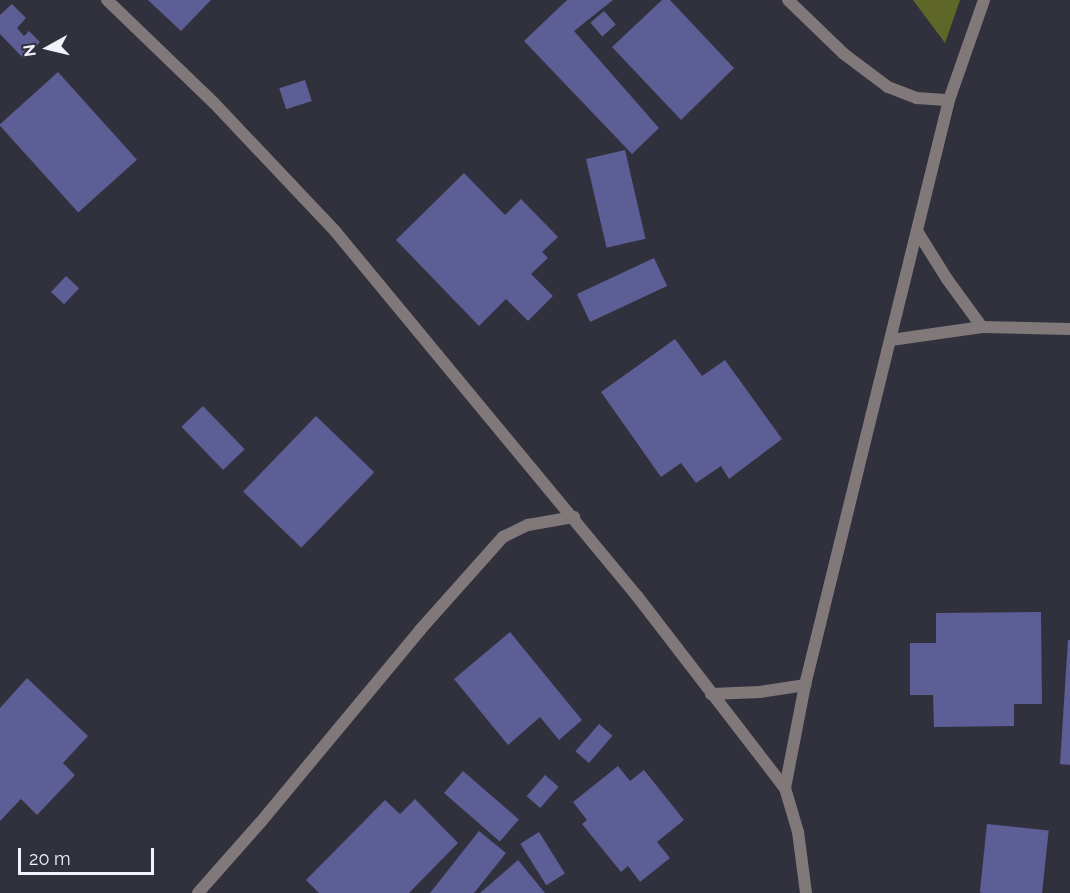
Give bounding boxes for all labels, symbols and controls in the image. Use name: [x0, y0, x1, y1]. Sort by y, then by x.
north arrow: [18, 18, 78, 78]
text: N: [19, 43, 40, 58]
scale bar: [21, 836, 158, 874]
text: 20 m: [29, 848, 71, 869]

